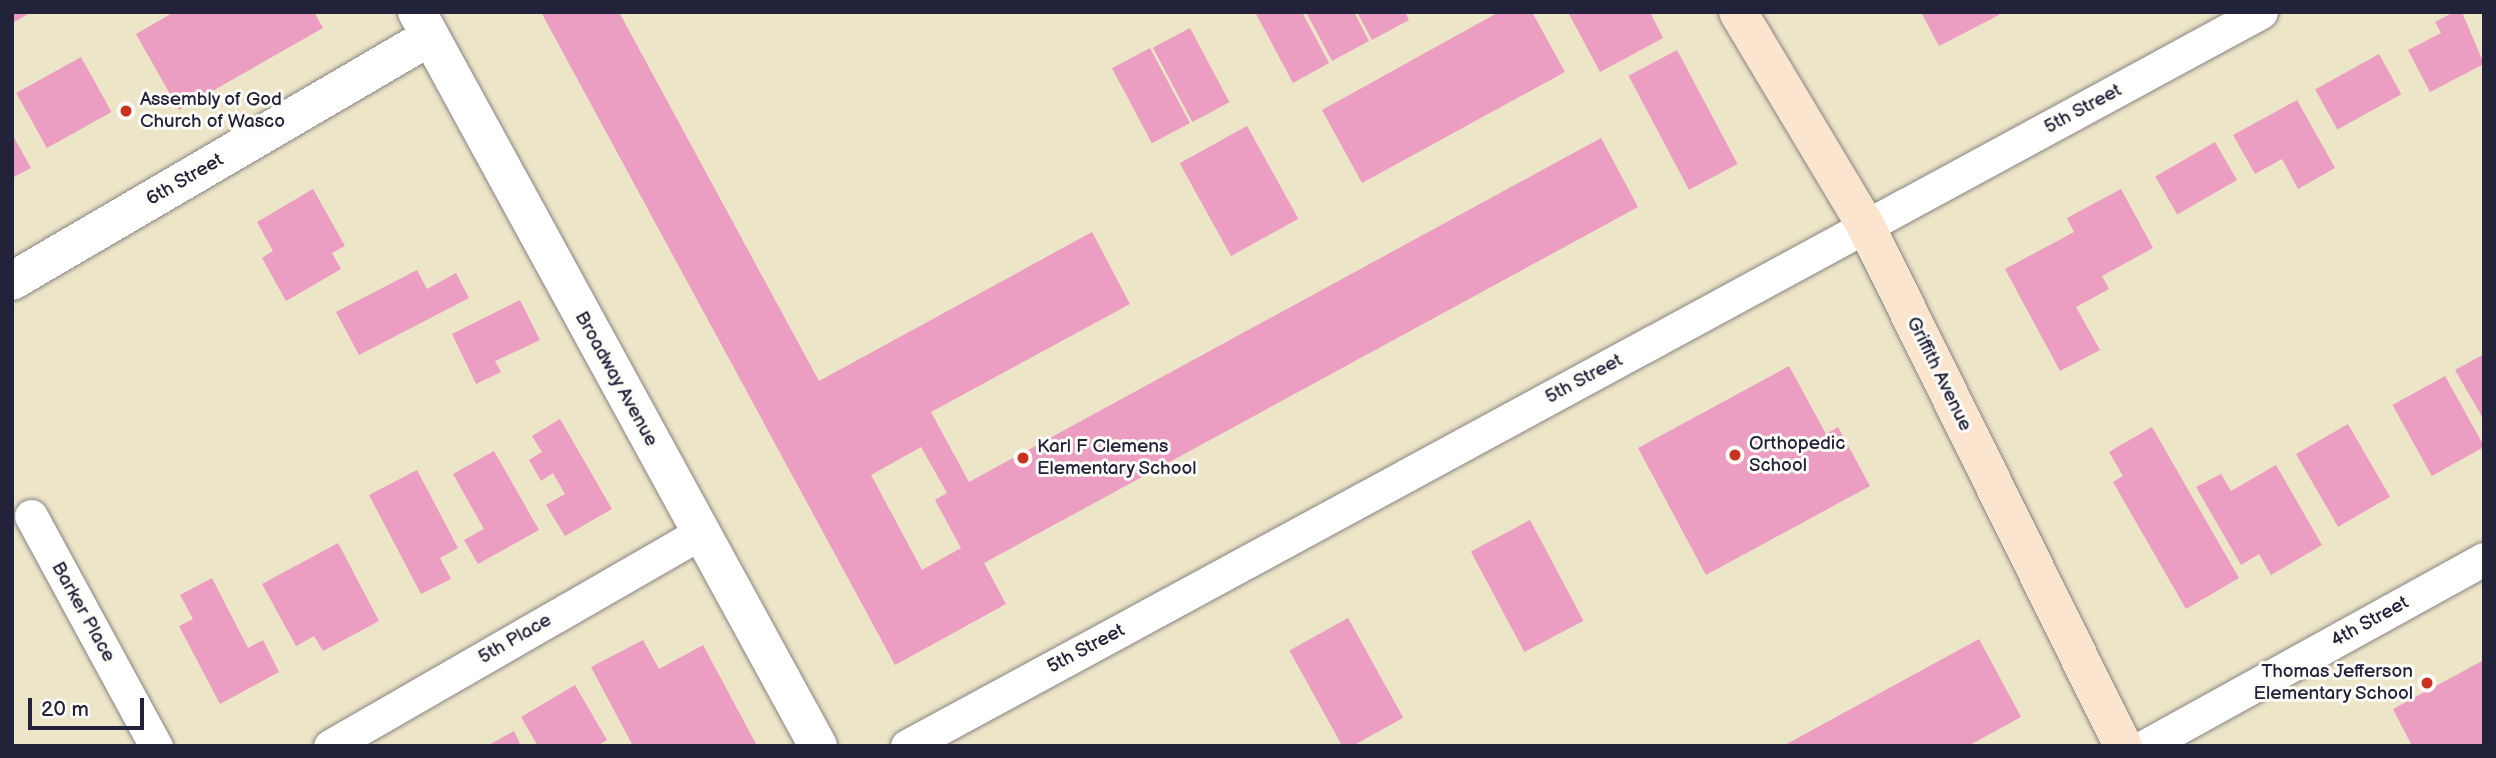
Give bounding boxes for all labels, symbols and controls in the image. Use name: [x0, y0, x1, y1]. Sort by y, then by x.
street label: 5th Street: [2040, 79, 2126, 139]
place label: Assembly of God Church of Wasco: [140, 89, 286, 133]
marker: Assembly of God Church of Wasco: [118, 103, 134, 119]
street label: 6th Street: [142, 149, 228, 211]
street label: Broadway Avenue: [569, 307, 663, 451]
street label: Griffith Avenue: [1902, 313, 1976, 435]
street label: 5th Street: [1541, 349, 1627, 409]
place label: Orthopedic School: [1749, 433, 1845, 477]
place label: Karl F Clemens Elementary School: [1037, 436, 1198, 480]
marker: Orthopedic School: [1727, 447, 1743, 463]
marker: Karl F Clemens Elementary School: [1015, 450, 1031, 466]
street label: Barker Place: [46, 558, 120, 666]
street label: 4th Street: [2327, 591, 2413, 653]
street label: 5th Place: [474, 609, 556, 669]
street label: 5th Street: [1043, 619, 1129, 679]
place label: Thomas Jefferson Elementary School: [2252, 661, 2413, 705]
marker: Thomas Jefferson Elementary School: [2419, 675, 2435, 691]
scale bar: [32, 684, 147, 728]
text: 20 m: [41, 697, 89, 722]

